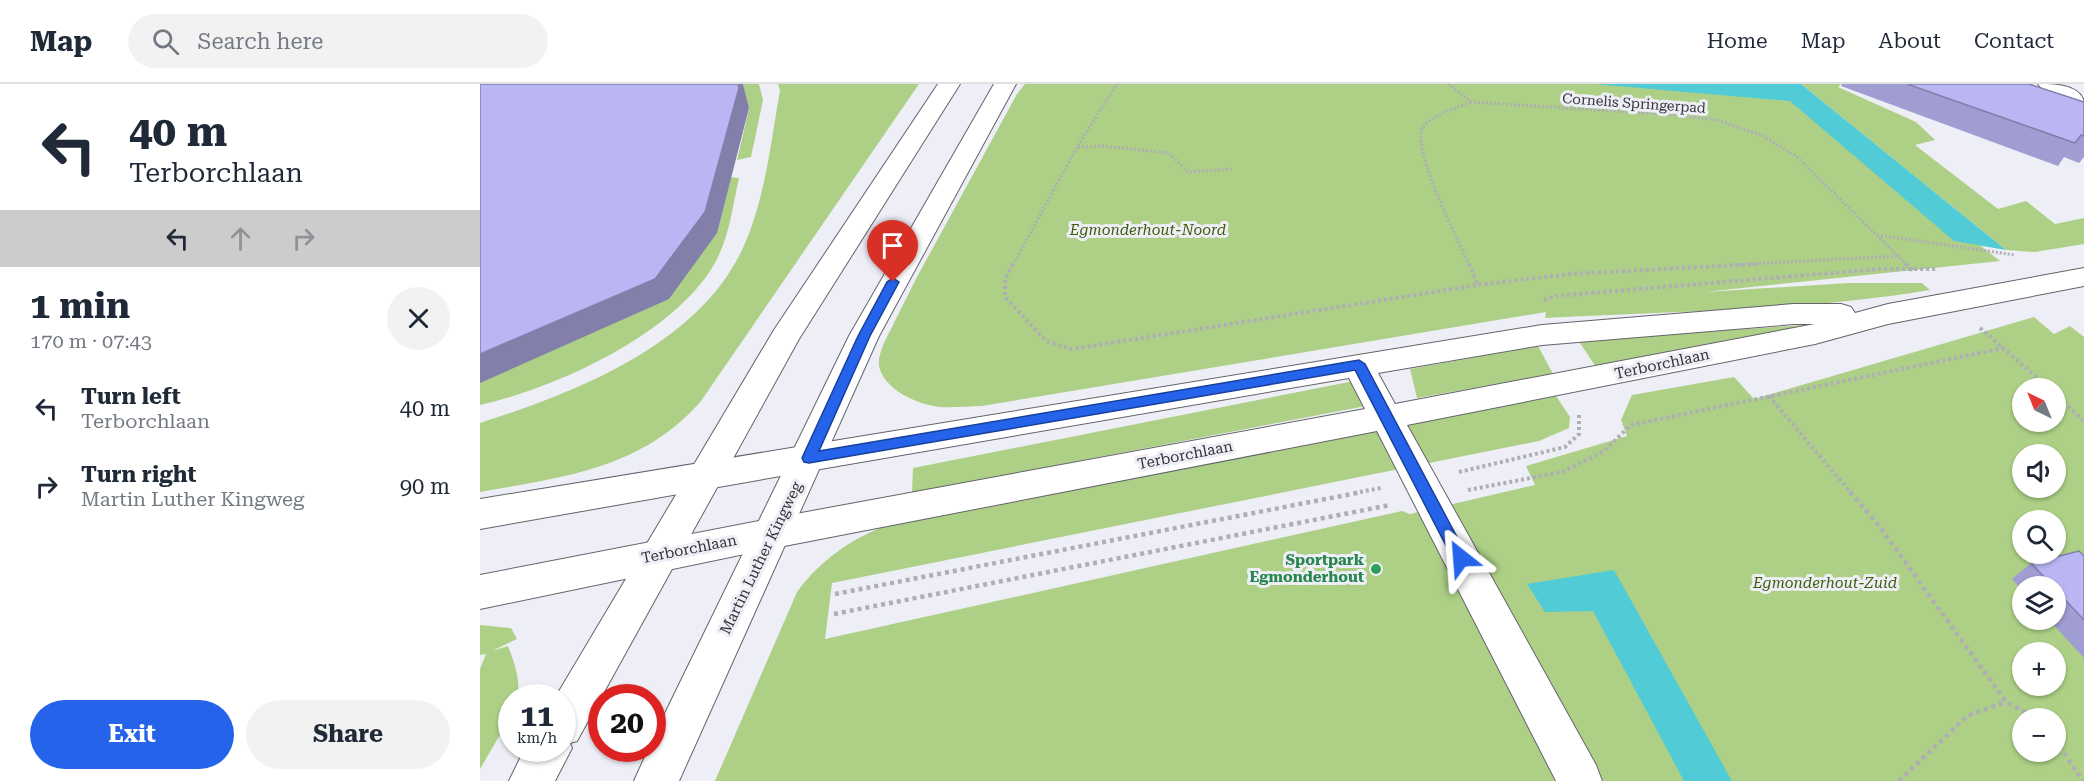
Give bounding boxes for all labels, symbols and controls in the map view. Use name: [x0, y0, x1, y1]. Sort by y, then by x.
search box: [128, 14, 548, 68]
text: Map: [30, 25, 92, 58]
icon: search: [149, 25, 182, 58]
text: Search here: [197, 29, 323, 54]
text: Home: [1707, 29, 1768, 53]
text: Map: [1801, 29, 1846, 53]
text: About: [1879, 29, 1941, 53]
text: Contact: [1974, 29, 2054, 53]
street label: Cornelis Springerpad: [1562, 90, 1706, 116]
text: 40 m: [129, 107, 227, 156]
icon: left: [30, 108, 108, 186]
text: Terborchlaan: [129, 157, 303, 189]
pin: [867, 220, 918, 282]
park label: Egmonderhout-Noord: [1069, 221, 1226, 239]
icon: left: [161, 222, 194, 255]
icon: ahead: [224, 222, 257, 255]
icon: right: [287, 222, 320, 255]
icon: arrive: [876, 229, 909, 262]
text: 1 min: [30, 285, 130, 327]
button: close: [387, 287, 450, 350]
text: 170 m · 07:43: [30, 329, 152, 353]
street label: Terborchlaan: [1613, 345, 1711, 383]
north arrow: [2012, 378, 2066, 432]
map controls: [2012, 378, 2066, 762]
text: Turn left: [81, 384, 181, 409]
icon: left: [30, 392, 63, 425]
text: 40 m: [400, 396, 450, 421]
text: Terborchlaan: [81, 409, 210, 433]
street label: Terborchlaan: [1136, 437, 1234, 473]
button: sound: [2012, 444, 2066, 498]
text: Turn right: [81, 462, 196, 487]
icon: right: [30, 470, 63, 503]
text: 90 m: [400, 474, 450, 499]
street label: Martin Luther Kingweg: [716, 478, 806, 637]
text: Martin Luther Kingweg: [81, 487, 304, 511]
button: search: [2012, 510, 2066, 564]
position arrow: [1429, 526, 1493, 590]
street label: Terborchlaan: [640, 531, 738, 567]
place label: Sportpark Egmonderhout: [1249, 551, 1365, 586]
marker: Sportpark Egmonderhout: [1369, 562, 1383, 576]
park label: Egmonderhout-Zuid: [1752, 574, 1897, 592]
button: layers: [2012, 576, 2066, 630]
button: +: [2012, 642, 2066, 696]
speed limit sign: 20: [588, 684, 666, 762]
text: 11: [520, 698, 554, 733]
button: Exit: [30, 700, 234, 769]
button: Share: [246, 700, 450, 769]
button: −: [2012, 708, 2066, 762]
text: km/h: [517, 729, 557, 747]

